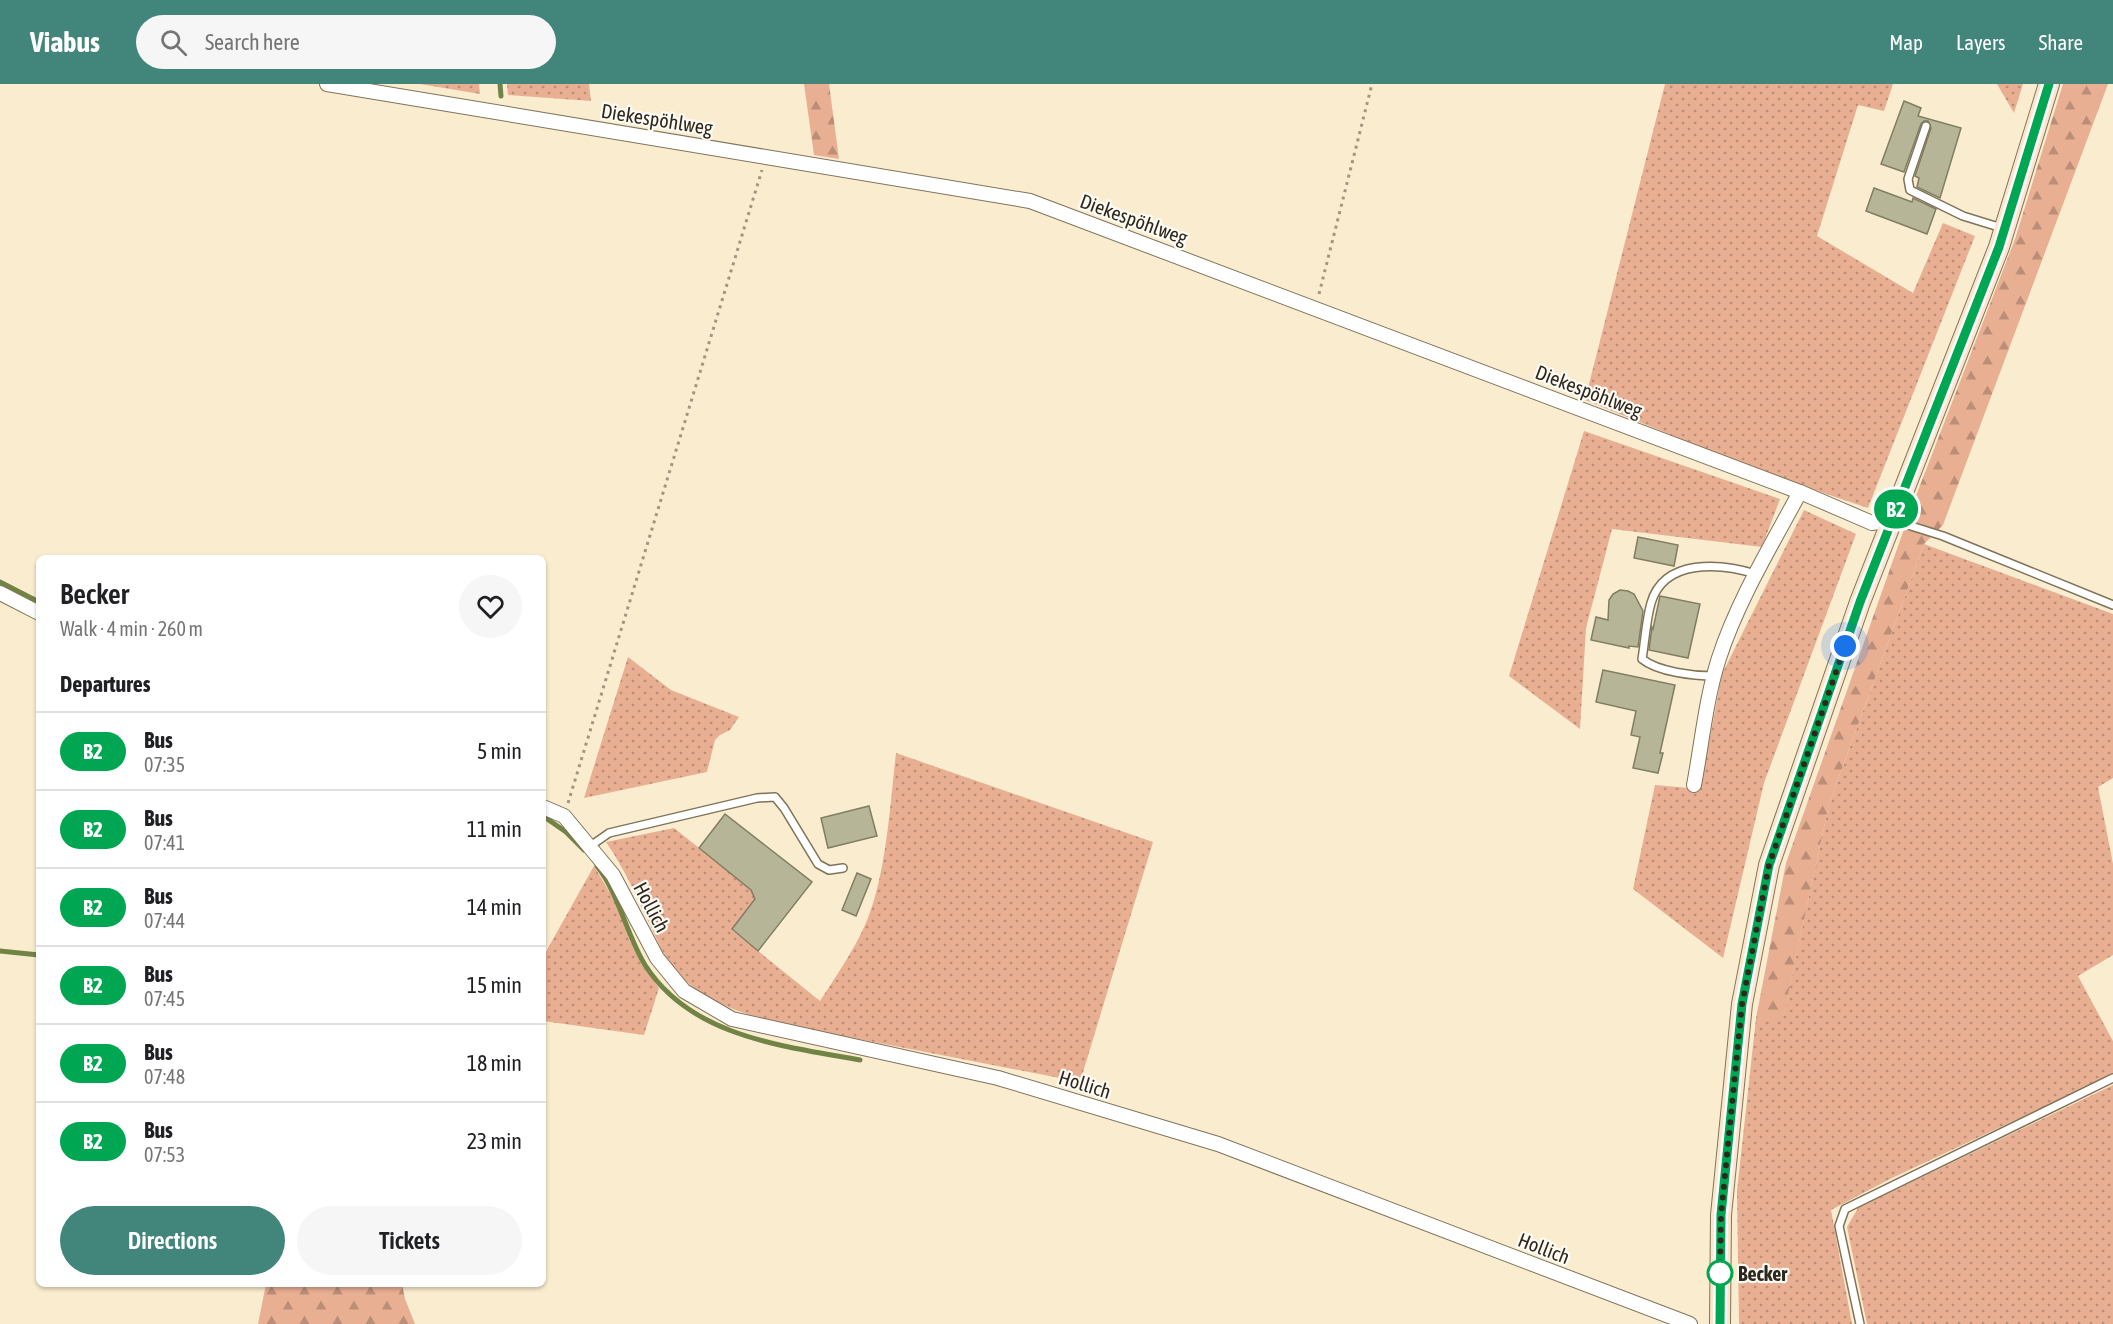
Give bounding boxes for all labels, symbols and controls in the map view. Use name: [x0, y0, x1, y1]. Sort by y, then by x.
search box: [136, 15, 556, 69]
text: Viabus: [30, 26, 100, 58]
icon: search: [157, 26, 190, 59]
text: Search here: [205, 29, 300, 55]
text: Map: [1889, 30, 1923, 54]
text: Layers: [1956, 30, 2006, 54]
text: Share: [2039, 30, 2083, 54]
street label: Diekespöhlweg: [600, 99, 715, 139]
street label: Diekespöhlweg: [1077, 189, 1191, 249]
street label: Diekespöhlweg: [1532, 360, 1646, 422]
line badge: B2: [1869, 490, 1923, 528]
text: B2: [1886, 497, 1906, 521]
button: heart: [459, 575, 522, 638]
text: Becker: [60, 578, 129, 610]
text: Walk · 4 min · 260 m: [60, 617, 203, 640]
your location: [1830, 631, 1860, 661]
text: Departures: [60, 671, 150, 697]
text: Bus: [144, 727, 173, 753]
text: 5 min: [477, 738, 522, 764]
text: B2: [83, 739, 103, 763]
text: 07:35: [144, 753, 185, 776]
text: Bus: [144, 805, 173, 831]
text: 11 min: [467, 816, 522, 842]
text: B2: [83, 817, 103, 841]
text: 07:41: [144, 831, 185, 854]
street label: Hollich: [629, 878, 675, 936]
text: Bus: [144, 883, 173, 909]
text: 14 min: [467, 894, 522, 920]
text: B2: [83, 895, 103, 919]
text: 07:44: [144, 909, 185, 932]
text: Bus: [144, 961, 173, 987]
text: 15 min: [467, 972, 522, 998]
text: B2: [83, 973, 103, 997]
text: 07:45: [144, 987, 185, 1010]
text: Bus: [144, 1039, 173, 1065]
text: 18 min: [467, 1050, 522, 1076]
text: B2: [83, 1051, 103, 1075]
text: 07:48: [144, 1065, 185, 1088]
street label: Hollich: [1056, 1065, 1114, 1103]
text: Bus: [144, 1117, 173, 1143]
text: 23 min: [467, 1128, 522, 1154]
text: B2: [83, 1129, 103, 1153]
text: 07:53: [144, 1143, 185, 1166]
button: Directions: [60, 1206, 285, 1275]
button: Tickets: [297, 1206, 522, 1275]
street label: Hollich: [1515, 1228, 1573, 1268]
marker: Becker: [1707, 1260, 1733, 1286]
place label: Becker: [1738, 1262, 1788, 1285]

